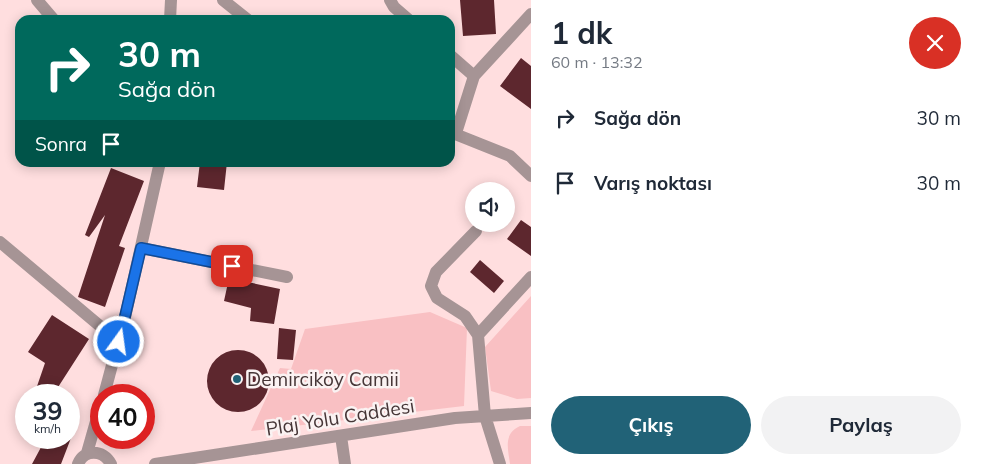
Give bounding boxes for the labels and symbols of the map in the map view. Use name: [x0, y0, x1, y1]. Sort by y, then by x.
pin: [211, 245, 253, 287]
position arrow: [92, 315, 144, 367]
place label: Demirciköy Camii: [247, 367, 399, 391]
marker: Demirciköy Camii: [231, 373, 243, 385]
speed limit sign: 40: [90, 384, 155, 449]
street label: Plaj Yolu Caddesi: [264, 393, 416, 441]

